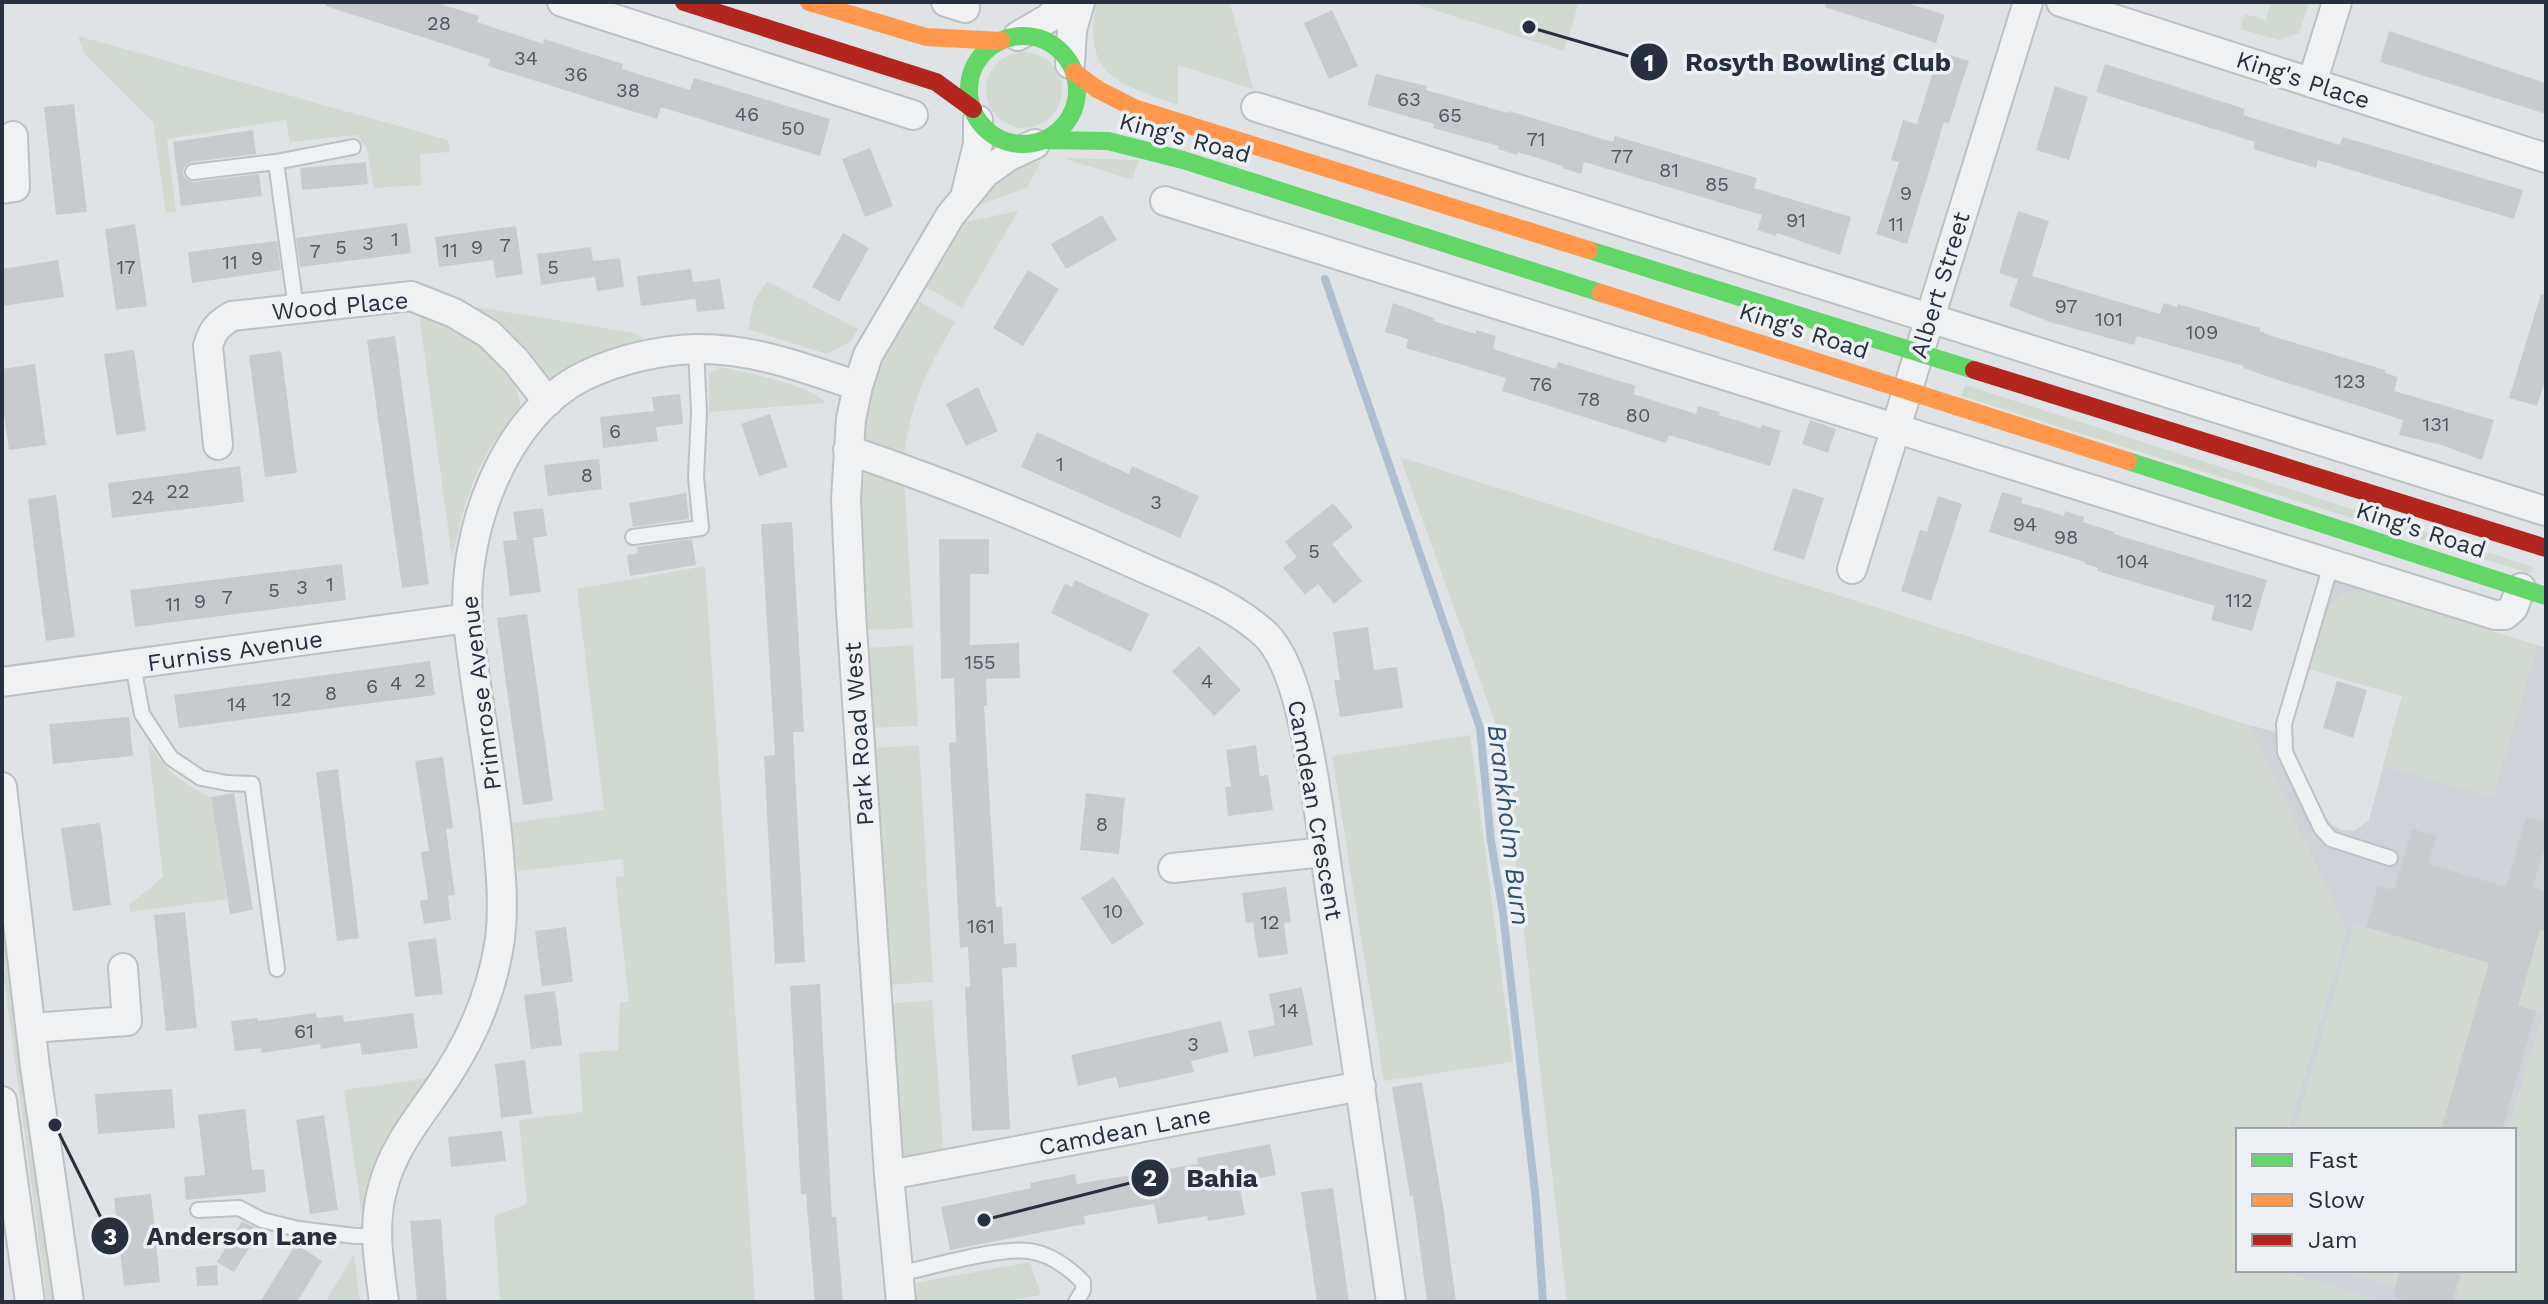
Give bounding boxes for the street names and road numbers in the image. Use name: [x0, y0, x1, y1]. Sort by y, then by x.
street label: King's Place: [2233, 45, 2373, 115]
street label: King's Road: [1116, 107, 1254, 169]
street label: Albert Street: [1904, 208, 1976, 362]
street label: Wood Place: [270, 286, 410, 326]
street label: King's Road: [1736, 297, 1872, 365]
street label: King's Road: [2353, 496, 2489, 564]
street label: Primrose Avenue: [455, 594, 507, 792]
street label: Furniss Avenue: [145, 625, 325, 677]
street label: Park Road West: [839, 641, 879, 827]
street label: Camdean Crescent: [1282, 698, 1348, 922]
street label: Camdean Lane: [1036, 1101, 1214, 1161]

